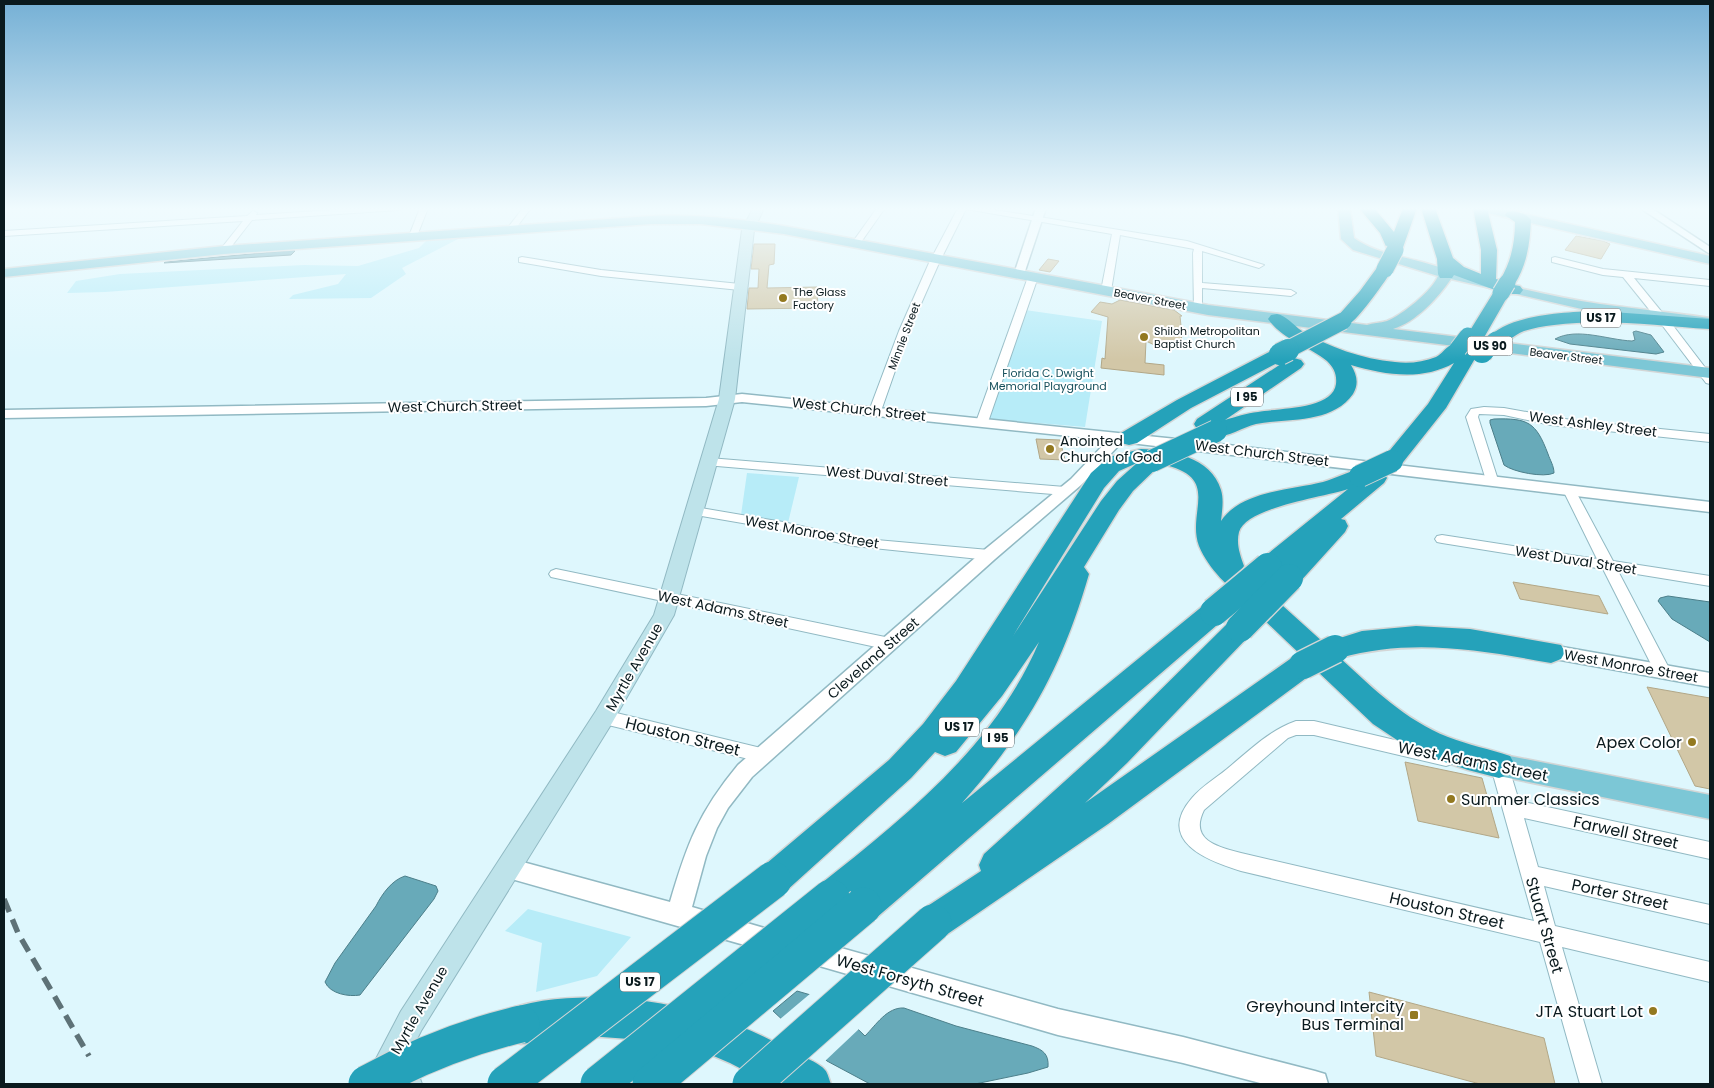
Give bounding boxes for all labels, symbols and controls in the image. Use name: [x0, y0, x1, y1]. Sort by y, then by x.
place label: The Glass Factory: [793, 284, 846, 313]
street label: Beaver Street: [1113, 284, 1187, 314]
marker: The Glass Factory: [777, 292, 789, 304]
street label: Minnie Street: [884, 300, 924, 372]
road number: US 17: [1581, 308, 1621, 328]
place label: Shiloh Metropolitan Baptist Church: [1154, 323, 1260, 352]
marker: Shiloh Metropolitan Baptist Church: [1138, 331, 1150, 343]
road number: US 90: [1468, 336, 1512, 356]
street label: Beaver Street: [1529, 344, 1603, 368]
park label: Florida C. Dwight Memorial Playground: [989, 365, 1107, 394]
road number: I 95: [1231, 388, 1263, 407]
street label: West Church Street: [791, 392, 927, 426]
street label: West Church Street: [388, 395, 522, 417]
street label: West Ashley Street: [1528, 406, 1658, 442]
place label: Anointed Church of God: [1060, 431, 1162, 467]
street label: West Church Street: [1194, 435, 1330, 471]
marker: Anointed Church of God: [1044, 443, 1056, 455]
street label: West Duval Street: [825, 461, 949, 491]
street label: West Monroe Street: [743, 510, 881, 554]
street label: West Duval Street: [1514, 541, 1638, 579]
street label: West Adams Street: [656, 585, 790, 633]
street label: Cleveland Street: [823, 613, 923, 703]
street label: Myrtle Avenue: [601, 619, 667, 715]
street label: West Monroe Street: [1562, 644, 1700, 688]
street label: Houston Street: [623, 711, 743, 762]
road number: US 17: [939, 718, 979, 736]
road number: I 95: [982, 728, 1014, 748]
place label: Apex Color: [1596, 731, 1682, 754]
street label: West Adams Street: [1396, 736, 1550, 787]
marker: Apex Color: [1686, 736, 1698, 748]
place label: Summer Classics: [1461, 788, 1600, 811]
marker: Summer Classics: [1445, 793, 1457, 805]
street label: Farwell Street: [1571, 810, 1681, 855]
street label: Porter Street: [1569, 873, 1671, 916]
street label: Stuart Street: [1520, 874, 1569, 976]
street label: Houston Street: [1387, 886, 1507, 935]
street label: West Forsyth Street: [833, 948, 987, 1013]
street label: Myrtle Avenue: [386, 962, 452, 1058]
road number: US 17: [620, 972, 660, 992]
place label: Greyhound Intercity Bus Terminal: [1246, 995, 1404, 1036]
place label: JTA Stuart Lot: [1535, 1000, 1643, 1023]
marker: JTA Stuart Lot: [1647, 1005, 1659, 1017]
marker: Greyhound Intercity Bus Terminal: [1408, 1009, 1420, 1021]

